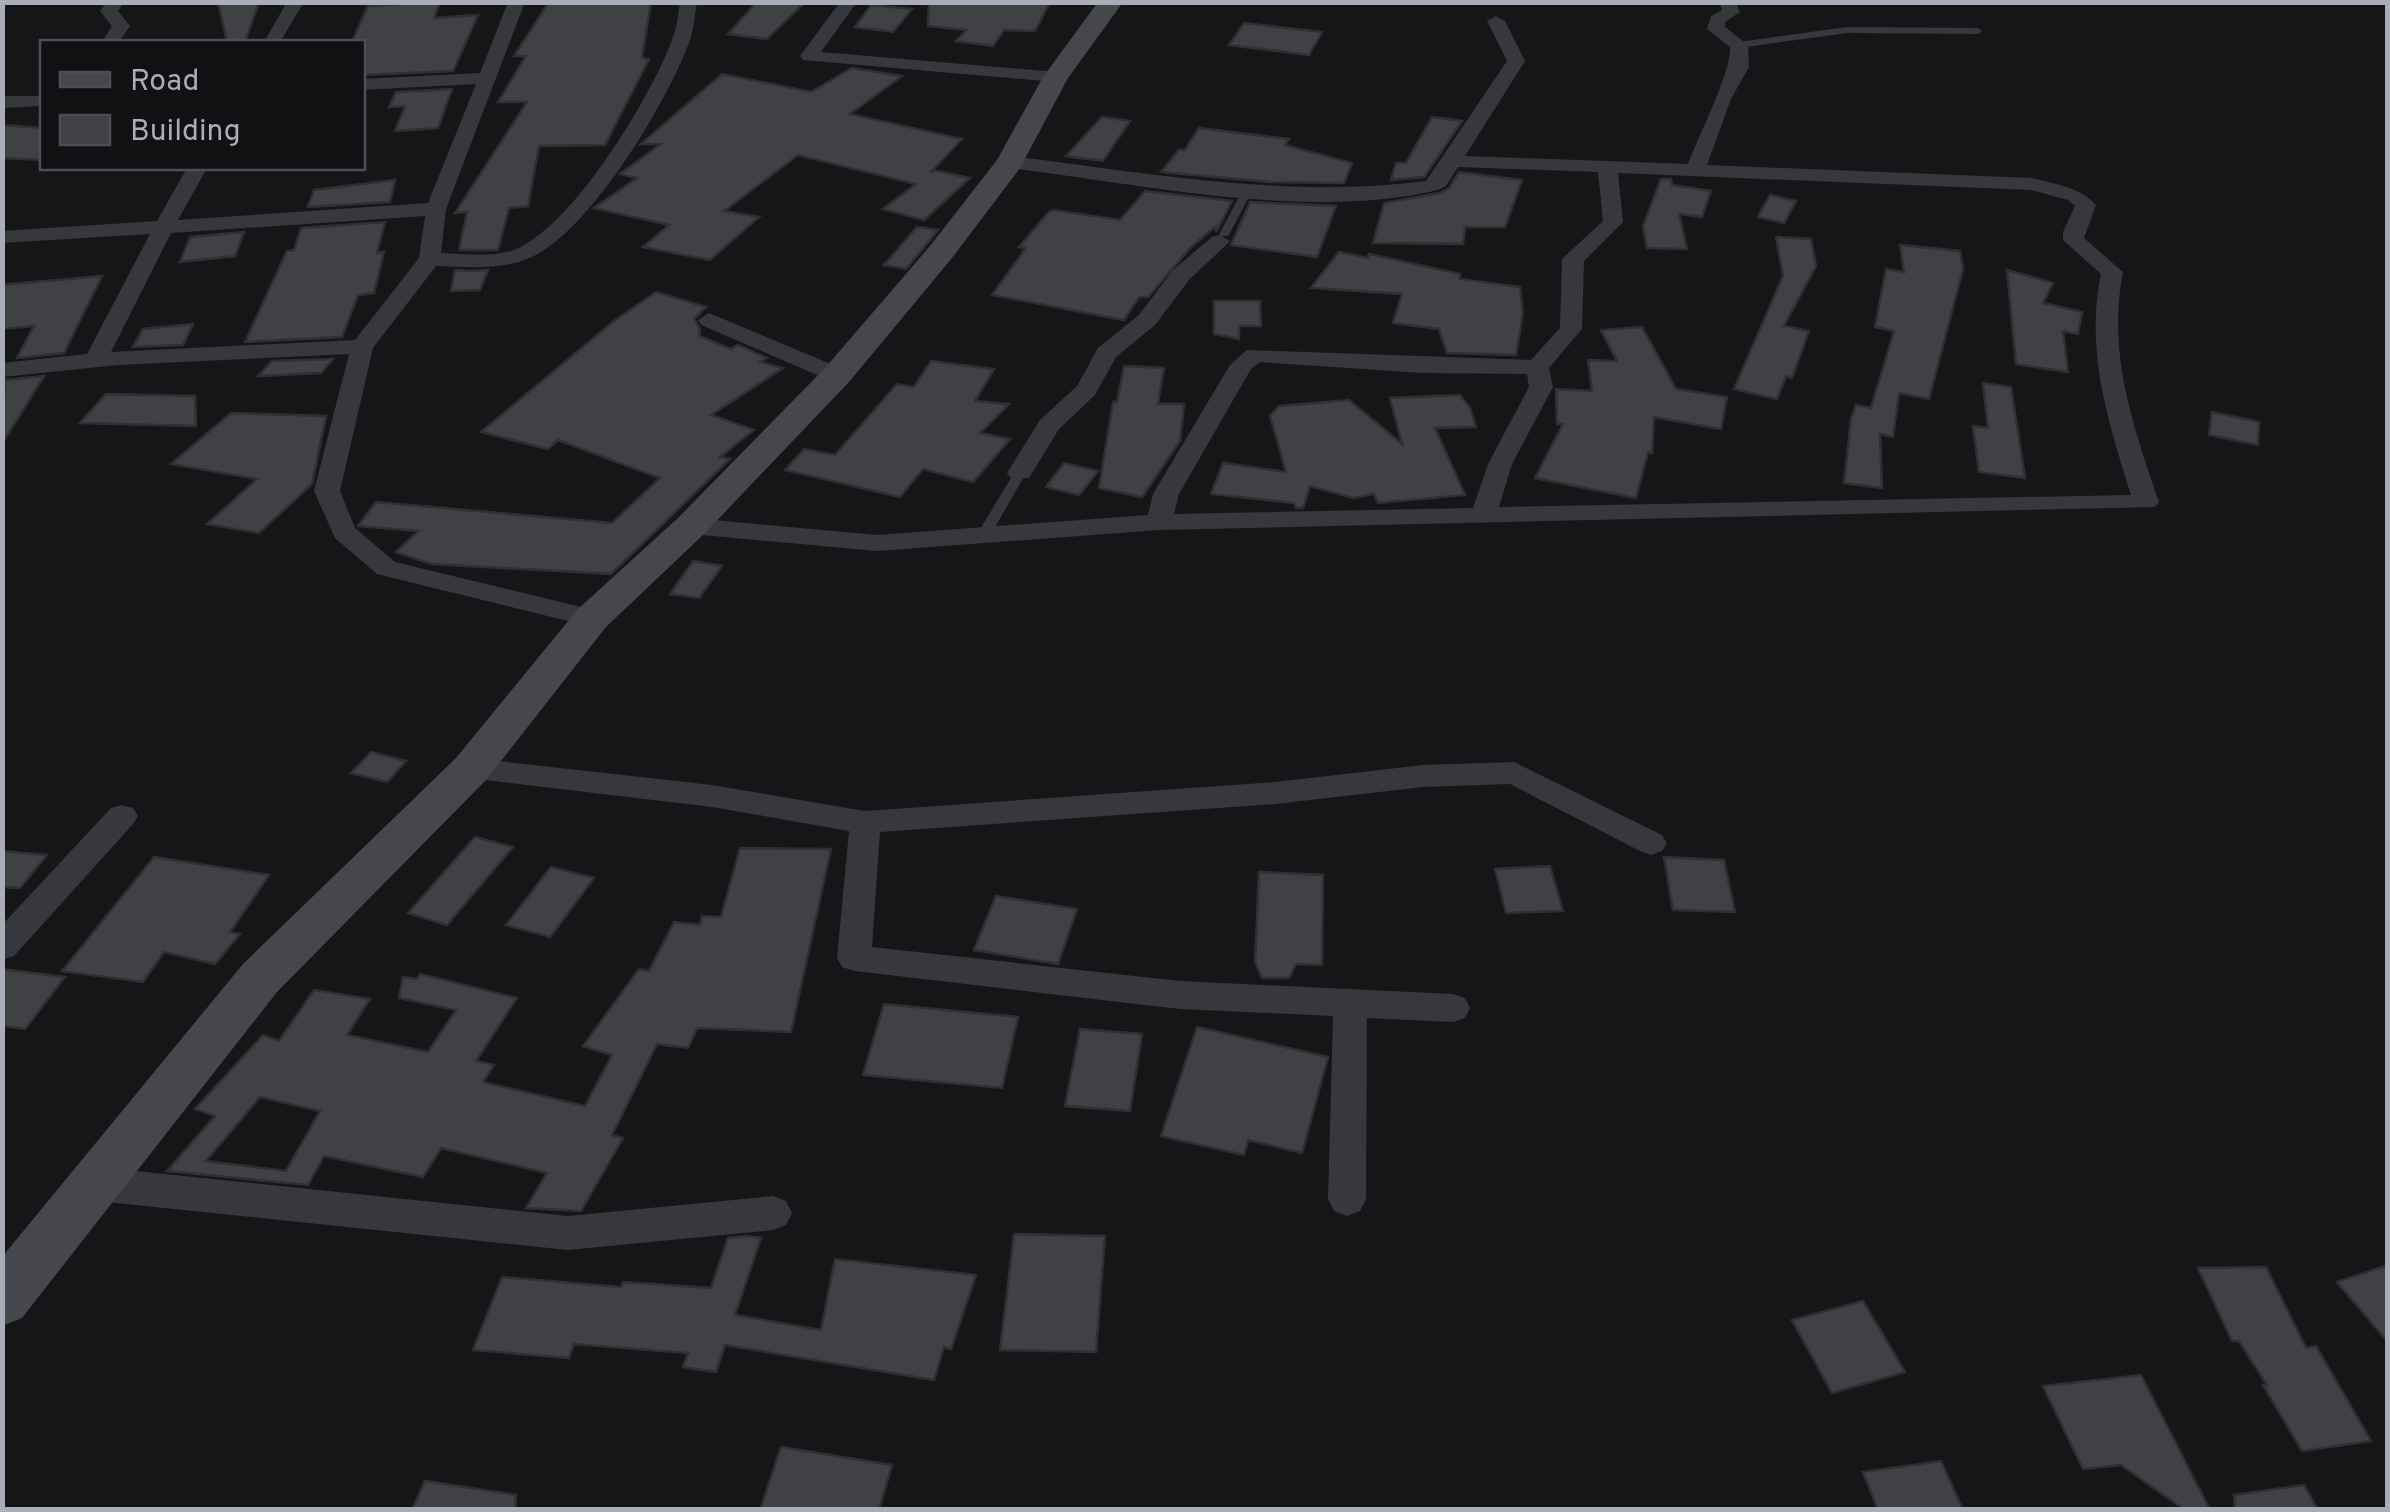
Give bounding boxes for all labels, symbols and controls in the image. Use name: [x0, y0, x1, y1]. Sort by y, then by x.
legend: [40, 40, 365, 170]
text: Road: [130, 64, 199, 101]
text: Building: [130, 114, 241, 151]

